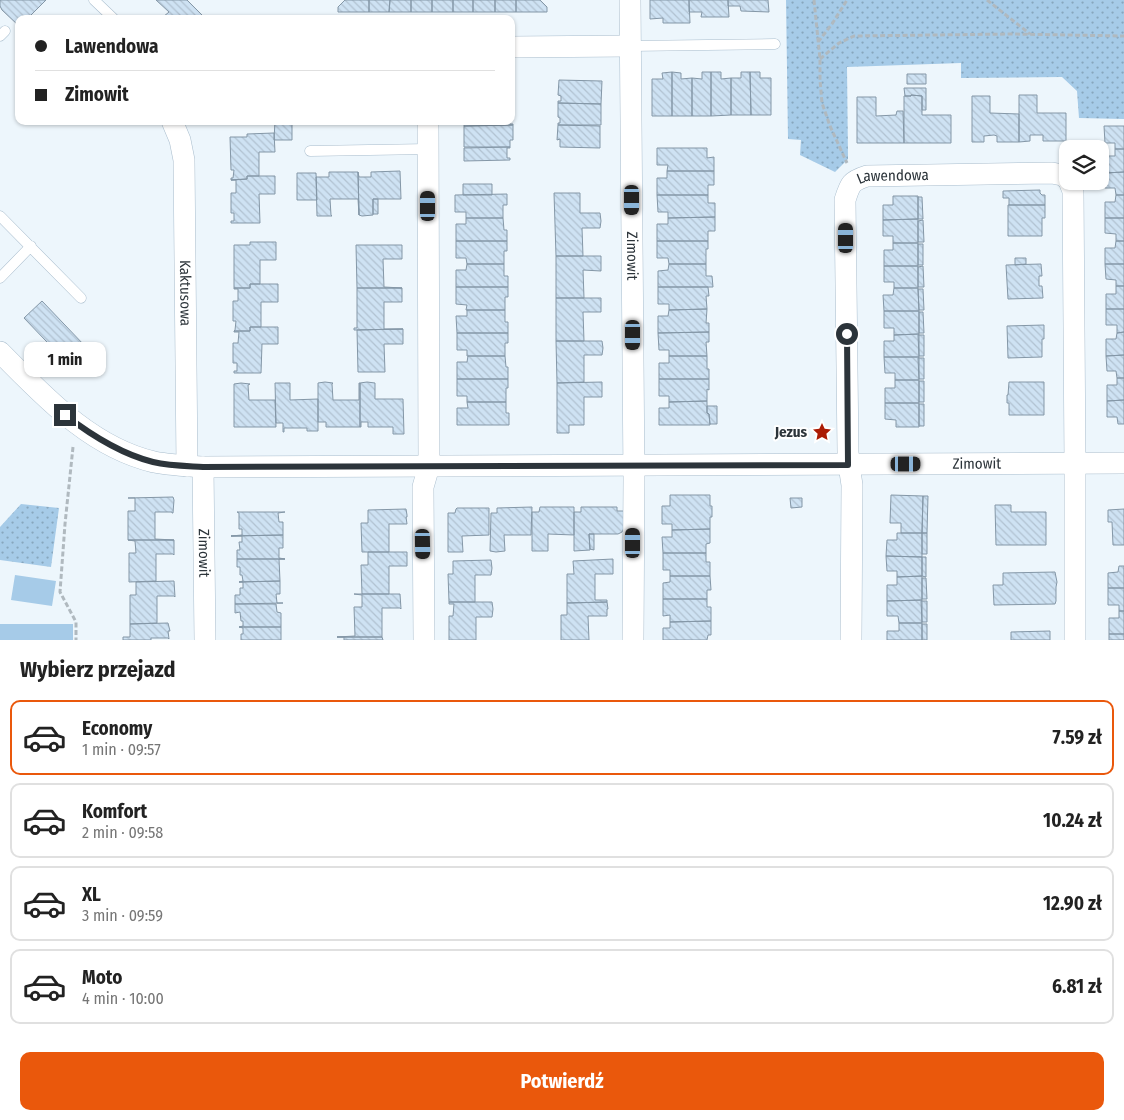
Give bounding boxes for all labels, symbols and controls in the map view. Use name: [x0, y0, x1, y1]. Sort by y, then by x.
text: Lawendowa: [65, 35, 158, 58]
text: Zimowit: [65, 83, 129, 106]
map controls: [1059, 140, 1109, 190]
button: layers: [1059, 140, 1109, 190]
street label: Lawendowa: [854, 166, 929, 188]
car: [624, 185, 639, 215]
car: [420, 191, 435, 221]
car: [838, 223, 853, 253]
street label: Zimowit: [623, 232, 641, 281]
street label: Kaktusowa: [176, 260, 195, 326]
car: [625, 320, 640, 350]
route start: [836, 323, 858, 345]
callout: 1 min: [24, 342, 106, 378]
text: 1 min: [48, 350, 82, 369]
route end: [54, 404, 76, 426]
place icon: Jezus: [811, 421, 833, 443]
place label: Jezus: [774, 423, 807, 441]
street label: Zimowit: [952, 455, 1001, 473]
car: [891, 457, 921, 472]
street label: Zimowit: [195, 528, 213, 578]
car: [625, 528, 640, 558]
car: [415, 529, 430, 559]
text: Wybierz przejazd: [20, 656, 175, 683]
icon: car: [22, 715, 67, 760]
text: Economy: [82, 717, 152, 740]
text: 7.59 zł: [1053, 726, 1102, 749]
text: 1 min · 09:57: [82, 740, 161, 759]
icon: car: [22, 798, 67, 843]
text: Komfort: [82, 800, 147, 823]
text: 10.24 zł: [1043, 809, 1102, 832]
text: 2 min · 09:58: [82, 823, 163, 842]
icon: car: [22, 881, 67, 926]
text: XL: [82, 883, 101, 906]
text: 12.90 zł: [1043, 892, 1102, 915]
text: 3 min · 09:59: [82, 906, 163, 925]
icon: car: [22, 964, 67, 1009]
text: Moto: [82, 966, 122, 989]
text: 6.81 zł: [1052, 975, 1102, 998]
text: 4 min · 10:00: [82, 989, 164, 1008]
button: Potwierdź: [20, 1052, 1104, 1110]

